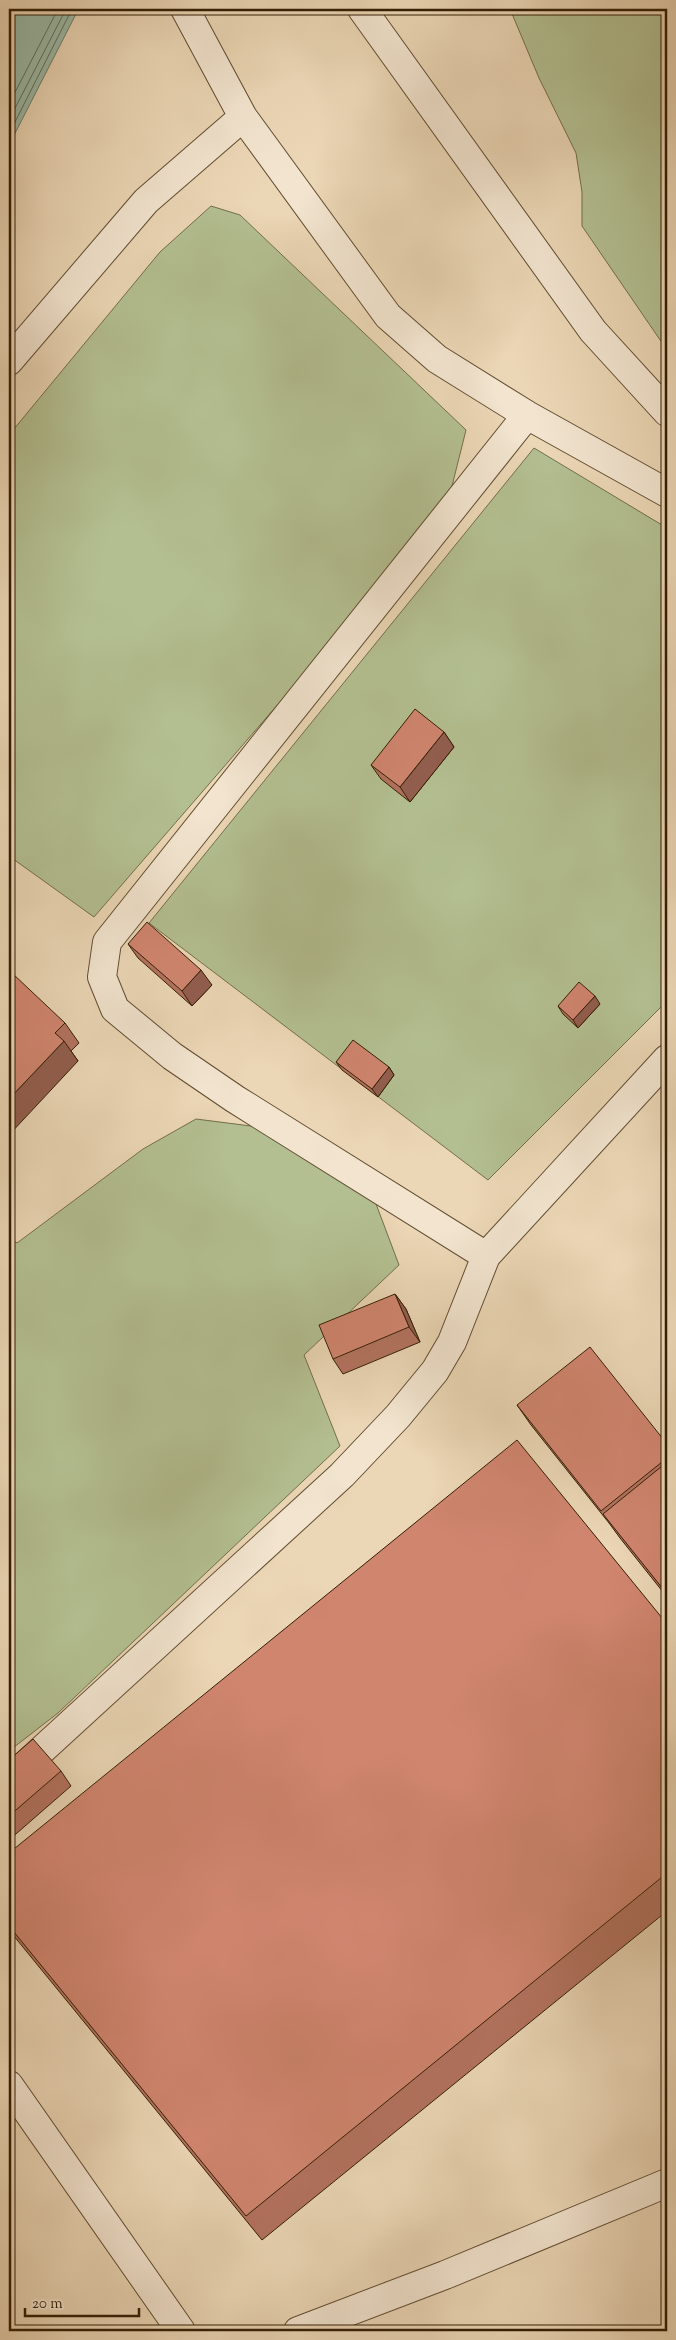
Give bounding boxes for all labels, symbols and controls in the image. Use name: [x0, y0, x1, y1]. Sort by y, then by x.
scale bar: [25, 2285, 139, 2317]
text: 20 m: [32, 2294, 63, 2315]

